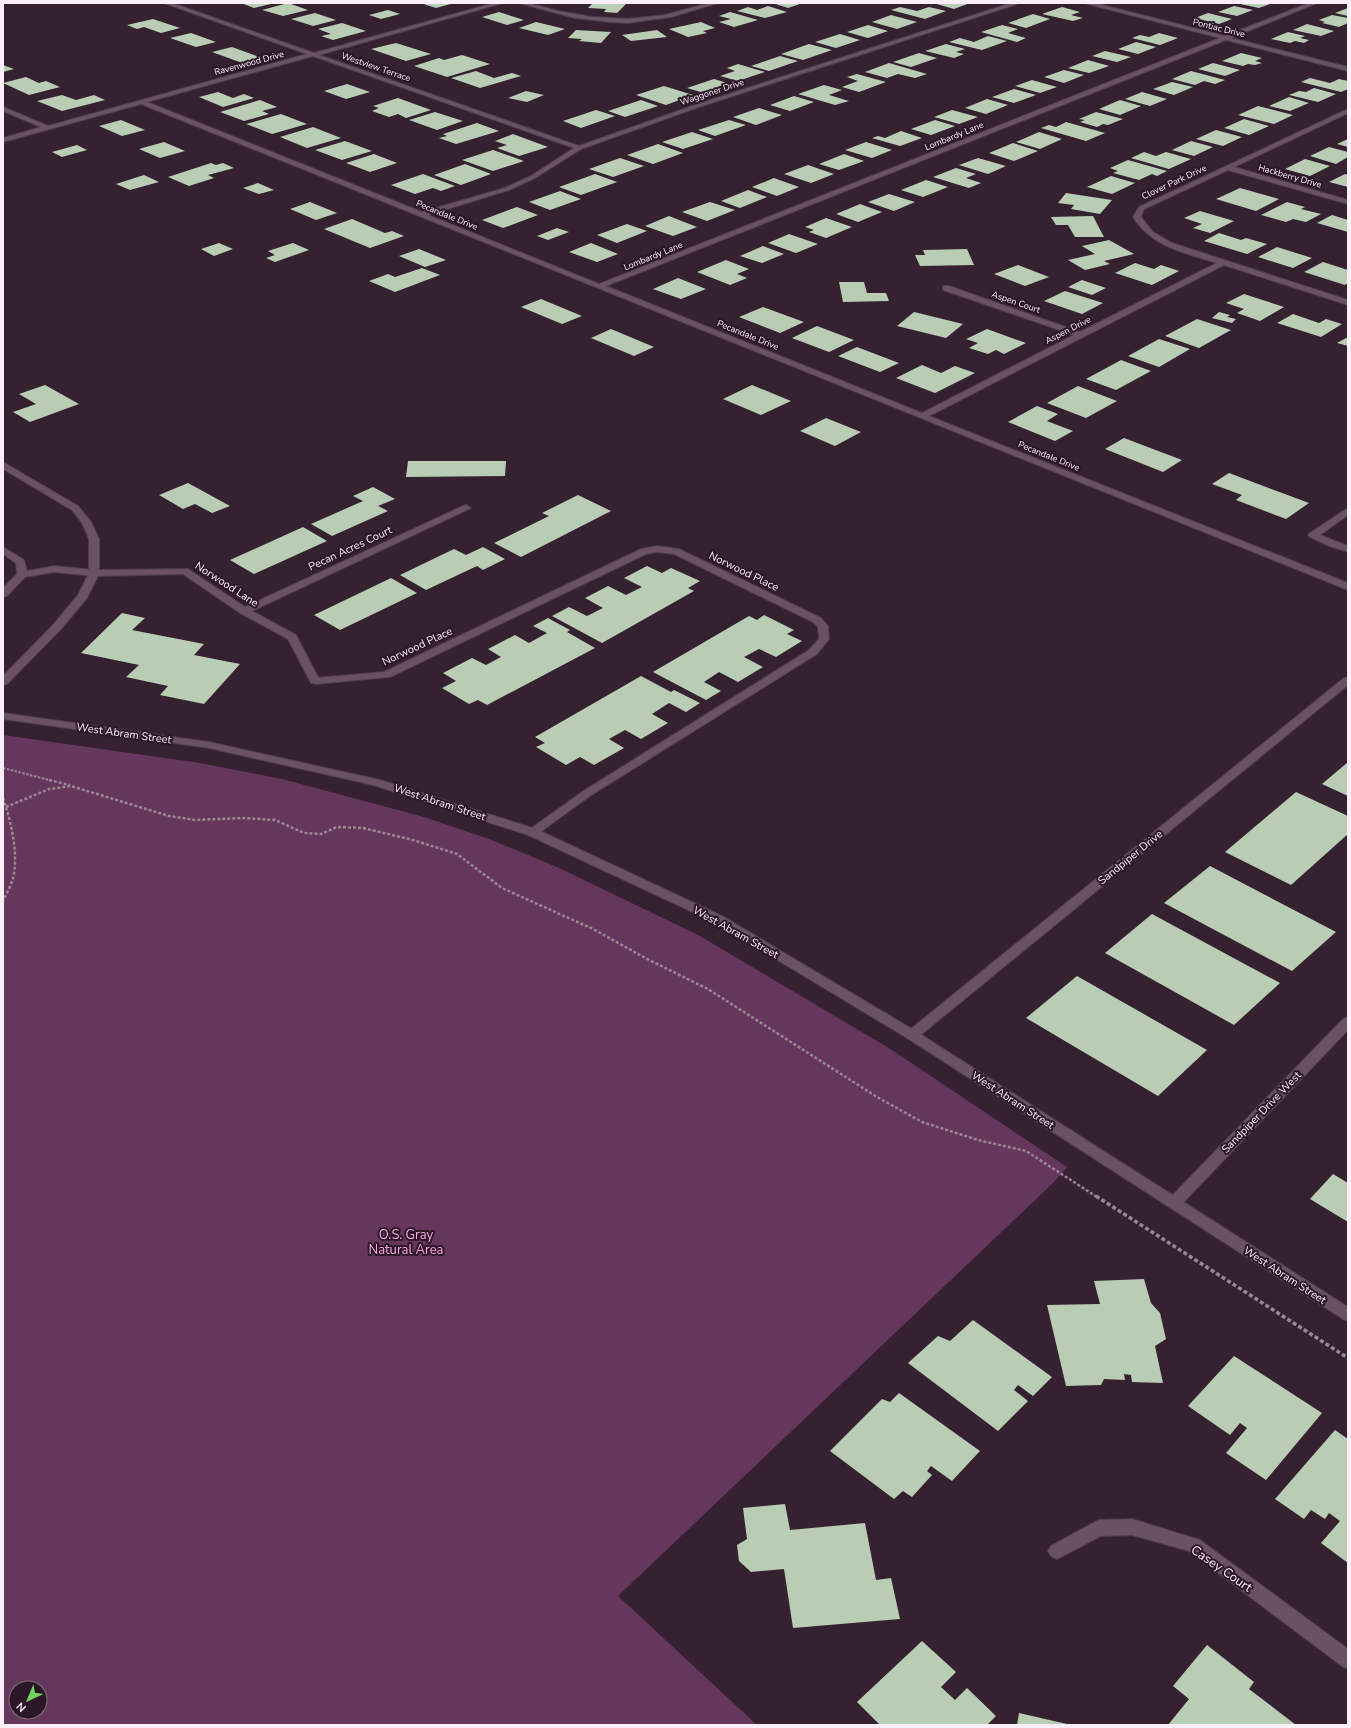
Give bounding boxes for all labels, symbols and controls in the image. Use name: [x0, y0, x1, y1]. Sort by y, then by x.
street label: Pontiac Drive: [1192, 16, 1247, 40]
street label: Ravenwood Drive: [213, 48, 285, 78]
street label: Westview Terrace: [340, 50, 412, 85]
street label: Waggoner Drive: [679, 76, 746, 108]
street label: Lombardy Lane: [923, 119, 985, 153]
street label: Hackberry Drive: [1257, 161, 1323, 191]
street label: Clover Park Drive: [1140, 162, 1209, 202]
street label: Pecandale Drive: [414, 197, 480, 233]
street label: Lombardy Lane: [622, 239, 684, 273]
street label: Aspen Court: [990, 288, 1043, 316]
street label: Aspen Drive: [1043, 313, 1093, 347]
street label: Pecandale Drive: [715, 317, 781, 353]
street label: Pecandale Drive: [1016, 438, 1082, 474]
street label: Pecan Acres Court: [306, 522, 395, 574]
street label: Norwood Place: [706, 548, 781, 595]
street label: Norwood Lane: [192, 558, 262, 611]
street label: Norwood Place: [380, 624, 455, 669]
street label: West Abram Street: [76, 719, 172, 748]
street label: West Abram Street: [392, 781, 488, 824]
street label: Sandpiper Drive: [1095, 827, 1166, 888]
street label: West Abram Street: [690, 903, 781, 962]
street label: West Abram Street: [969, 1068, 1057, 1133]
street label: Sandpiper Drive West: [1218, 1068, 1305, 1157]
park label: O.S. Gray Natural Area: [369, 1226, 443, 1259]
street label: West Abram Street: [1241, 1243, 1329, 1308]
street label: Casey Court: [1187, 1541, 1256, 1597]
north arrow: [8, 1680, 48, 1720]
text: N: [13, 1699, 30, 1715]

